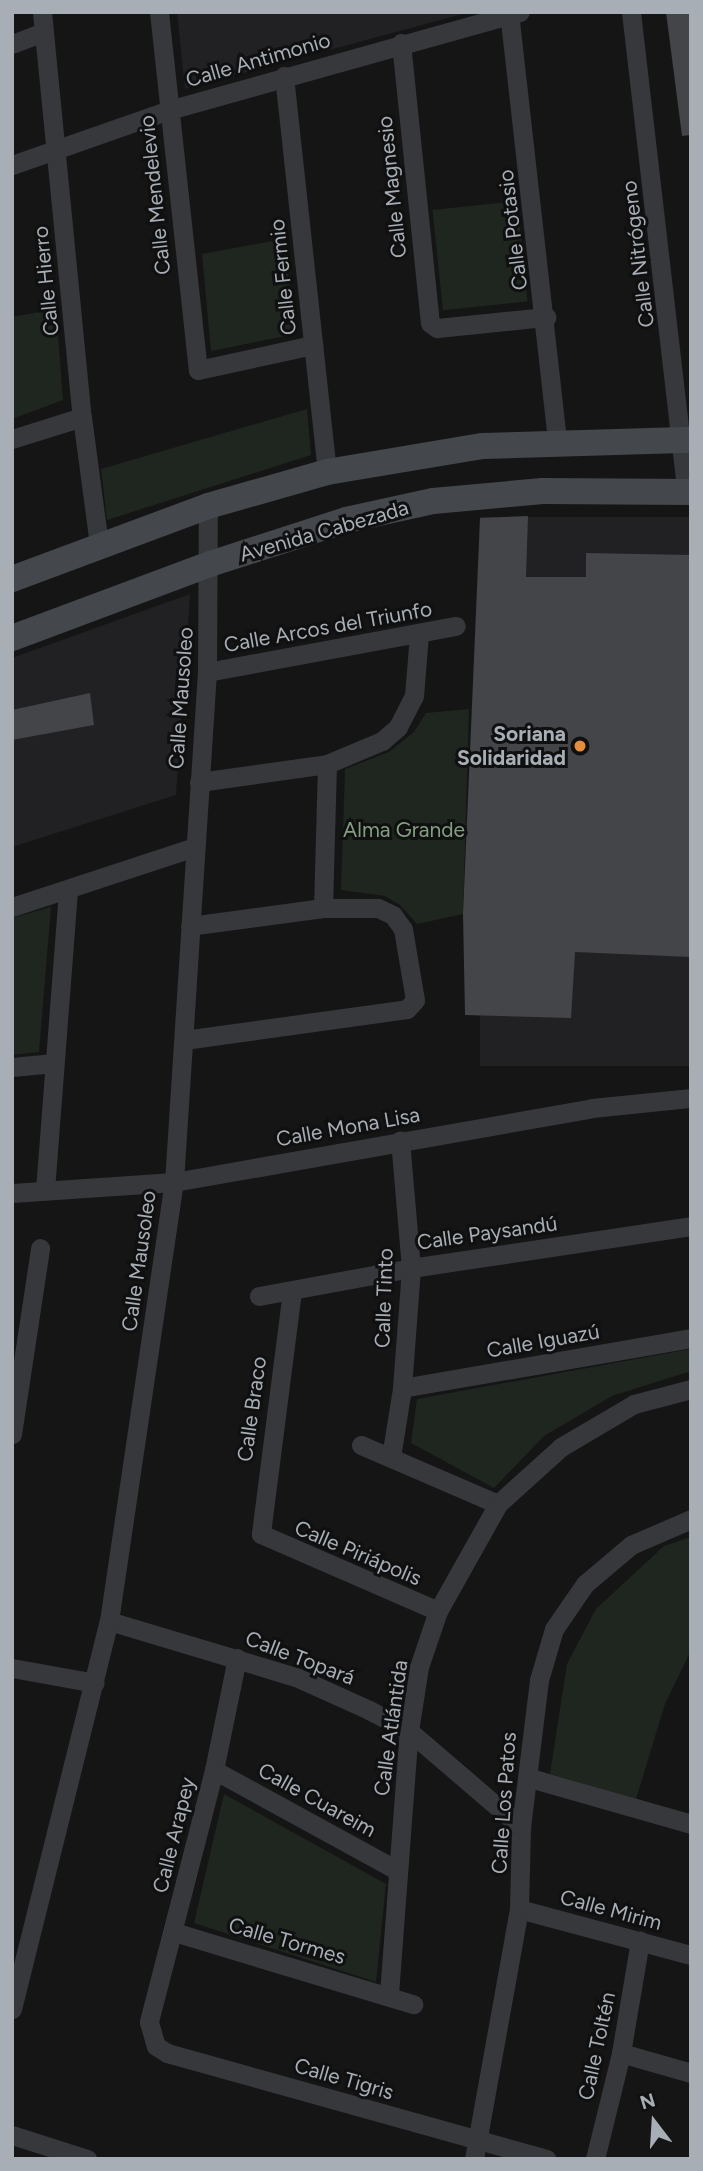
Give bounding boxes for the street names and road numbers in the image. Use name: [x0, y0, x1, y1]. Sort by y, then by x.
street label: Calle Antimonio: [183, 27, 333, 93]
street label: Calle Mendelevio: [134, 114, 176, 276]
street label: Calle Magnesio: [372, 115, 412, 259]
street label: Calle Potasio: [493, 168, 533, 292]
street label: Calle Nitrógeno: [616, 179, 660, 329]
street label: Calle Fermio: [264, 218, 302, 336]
street label: Calle Hierro: [28, 225, 64, 337]
street label: Avenida Cabezada: [237, 495, 411, 567]
street label: Calle Arcos del Triunfo: [222, 596, 434, 658]
street label: Calle Mausoleo: [163, 626, 199, 770]
street label: Calle Mona Lisa: [274, 1102, 422, 1152]
street label: Calle Mausoleo: [117, 1189, 161, 1333]
street label: Calle Paysandú: [415, 1211, 559, 1255]
street label: Calle Tinto: [370, 1248, 398, 1348]
street label: Calle Iguazú: [485, 1319, 601, 1363]
street label: Calle Braco: [232, 1355, 272, 1463]
street label: Calle Piriápolis: [291, 1515, 425, 1591]
street label: Calle Topará: [242, 1626, 358, 1690]
street label: Calle Atlántida: [369, 1659, 413, 1797]
street label: Calle Los Patos: [486, 1731, 522, 1875]
street label: Calle Cuareim: [254, 1757, 380, 1843]
street label: Calle Arapey: [147, 1775, 201, 1895]
street label: Calle Mirim: [557, 1884, 665, 1936]
street label: Calle Tormes: [226, 1912, 348, 1970]
street label: Calle Toltén: [573, 1990, 621, 2102]
street label: Calle Tigris: [291, 2053, 397, 2105]

